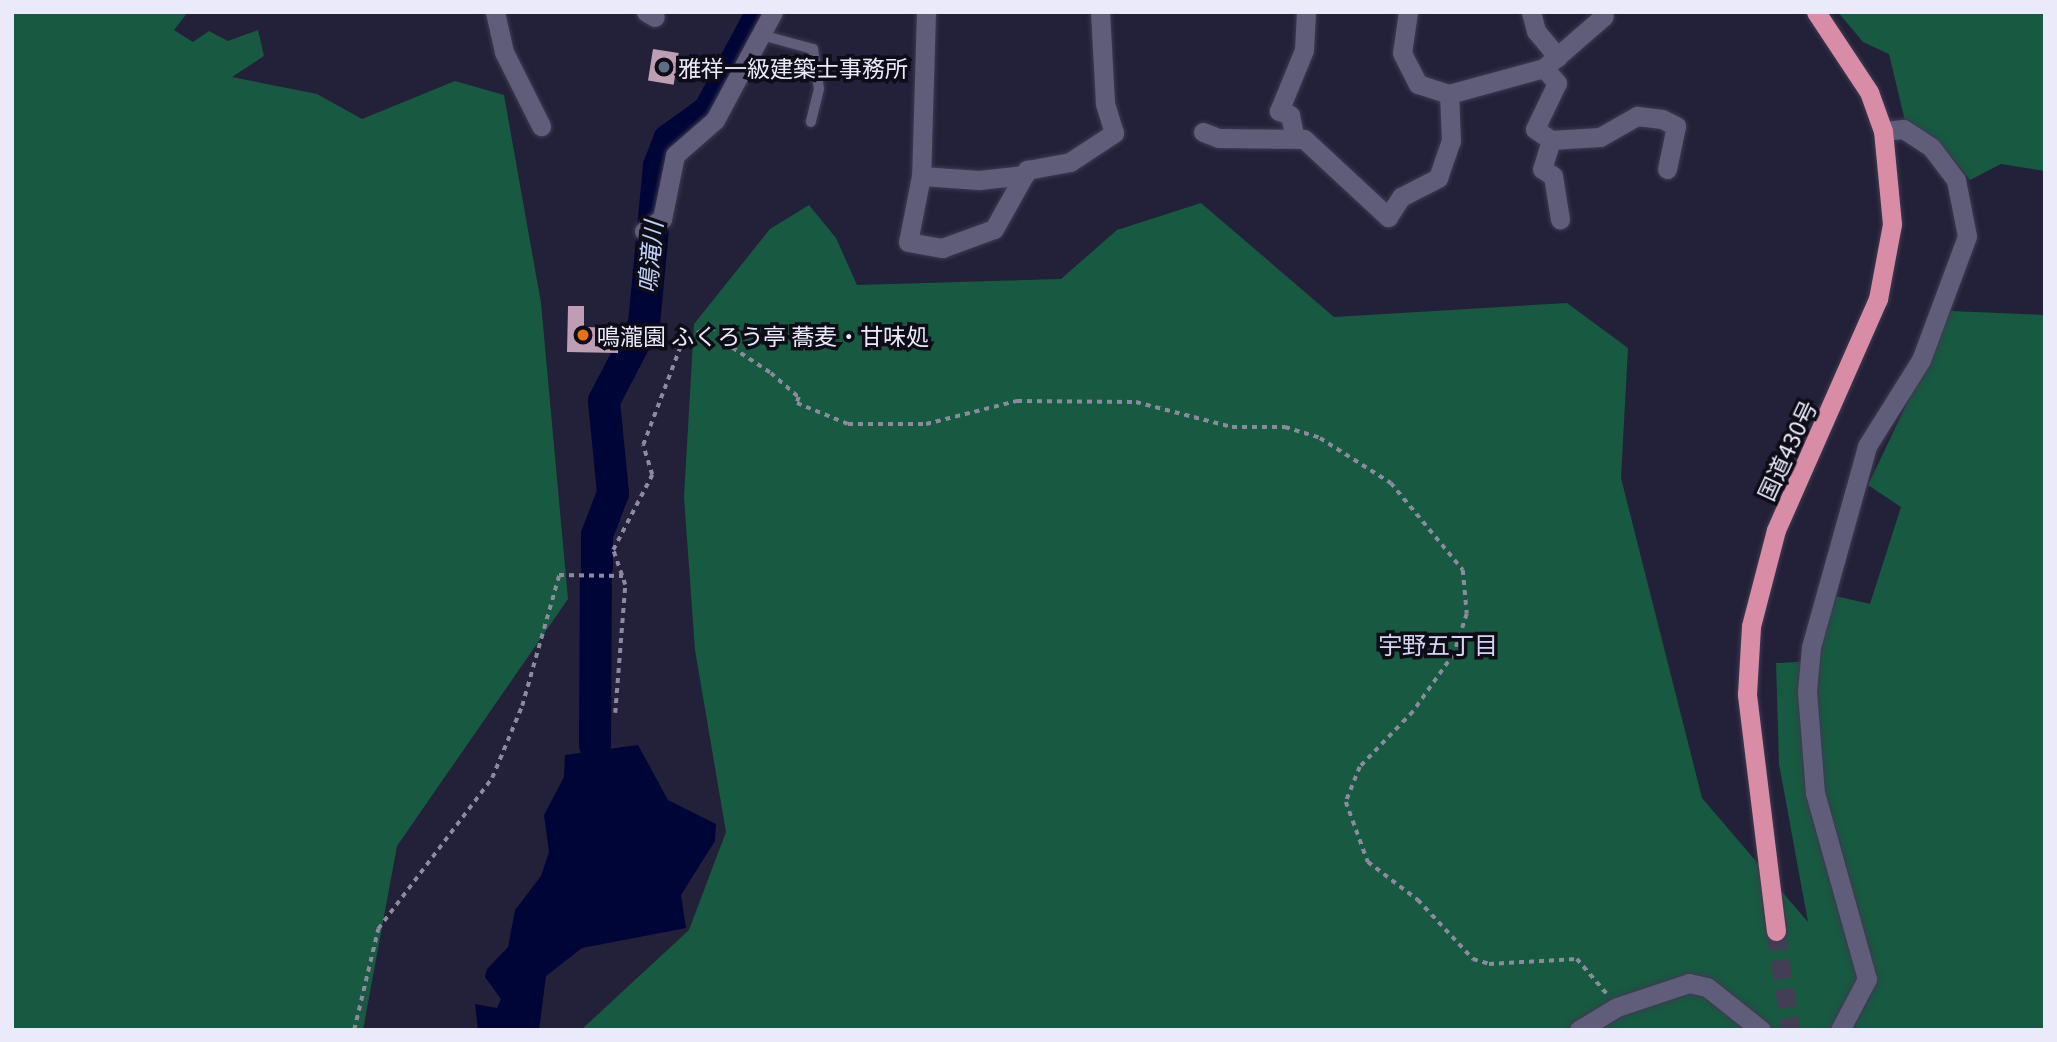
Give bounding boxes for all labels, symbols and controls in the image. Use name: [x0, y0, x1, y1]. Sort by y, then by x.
place label: 雅祥一級建築士事務所: [678, 53, 908, 81]
marker: 雅祥一級建築士事務所: [656, 59, 672, 75]
water label: 鳴滝川: [632, 220, 666, 294]
place label: 鳴瀧園 ふくろう亭 蕎麦・甘味処: [597, 321, 929, 349]
marker: 鳴瀧園 ふくろう亭 蕎麦・甘味処: [575, 327, 591, 343]
street label: 国道430号: [1751, 396, 1821, 504]
district label: 宇野五丁目: [1378, 630, 1498, 658]

